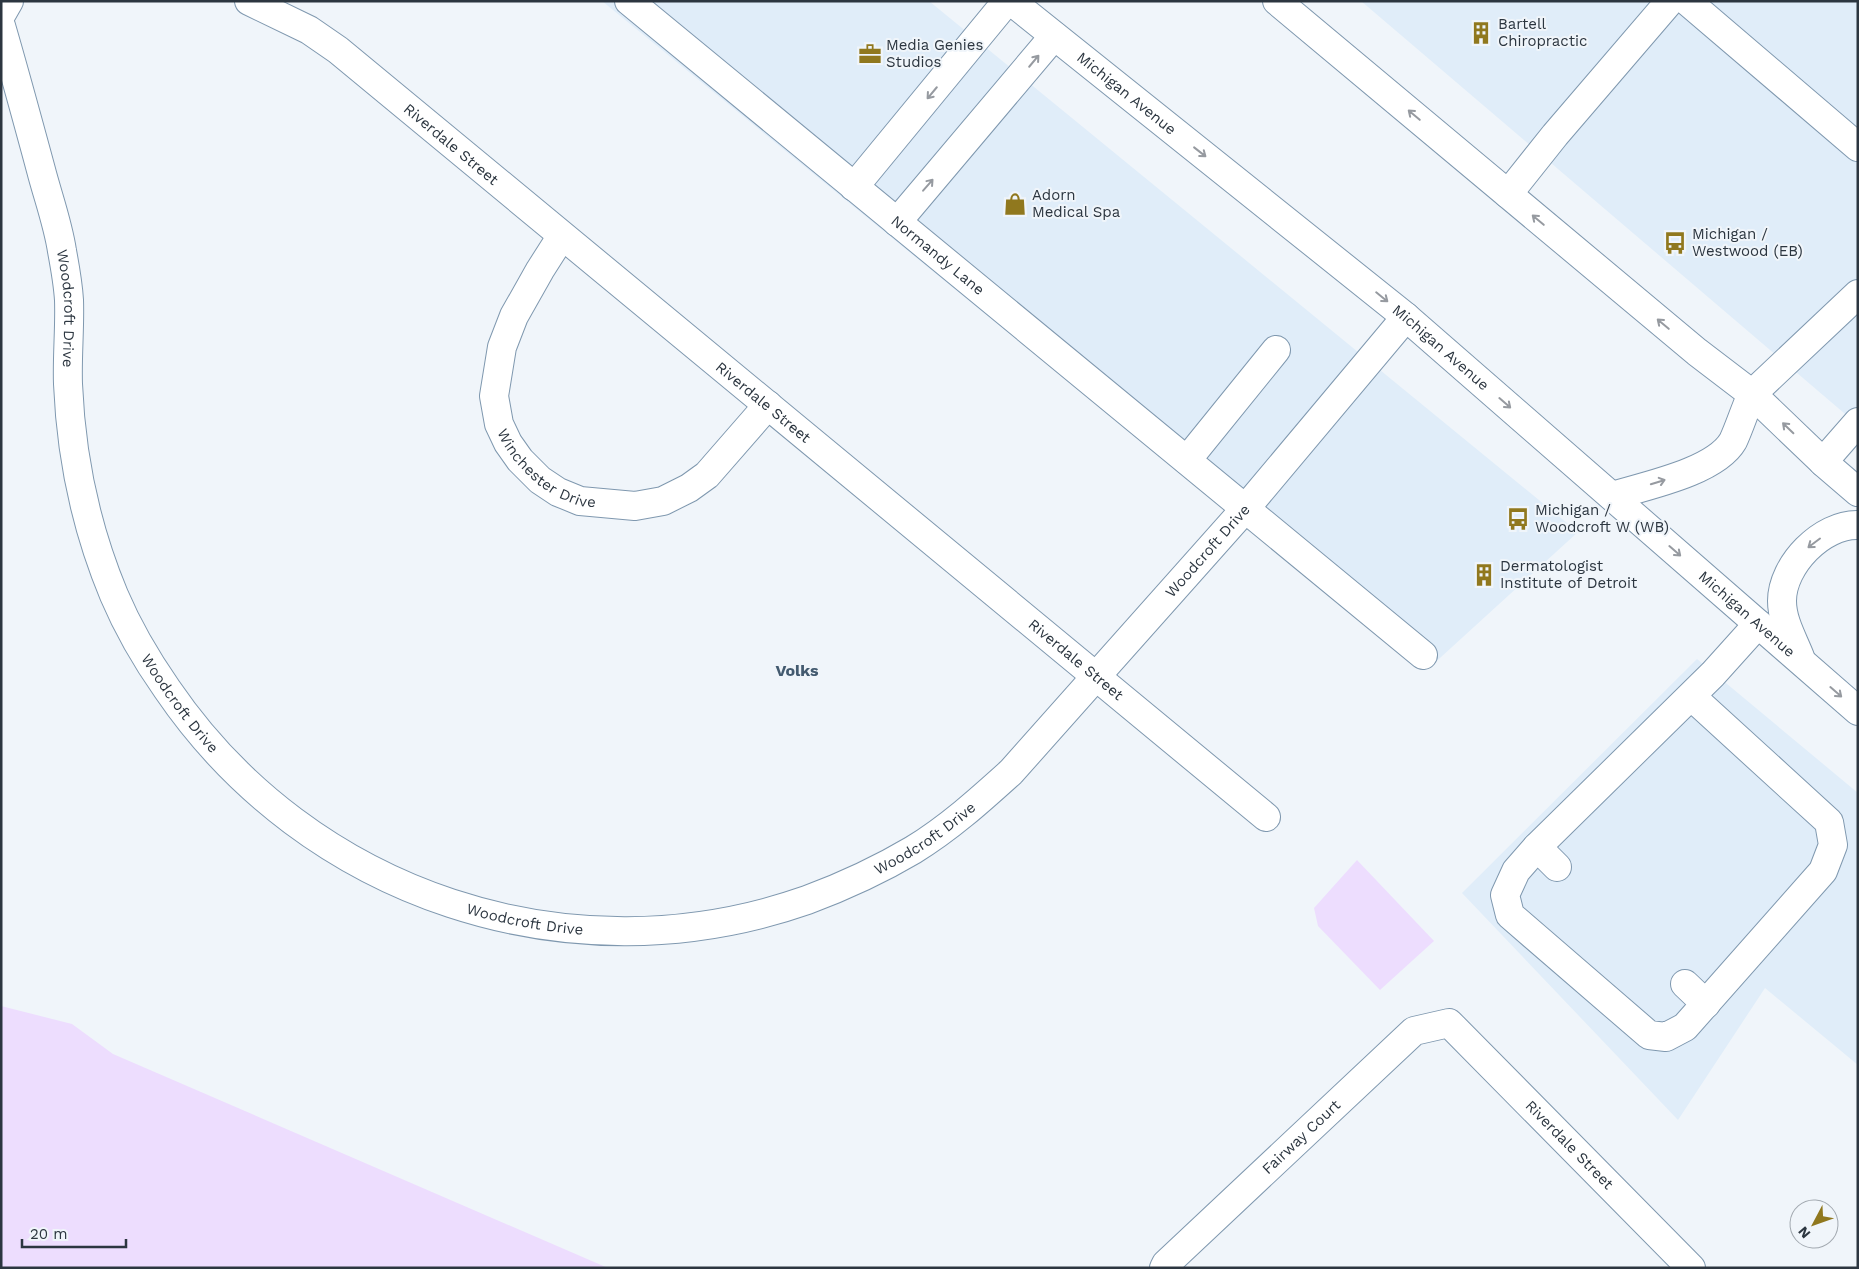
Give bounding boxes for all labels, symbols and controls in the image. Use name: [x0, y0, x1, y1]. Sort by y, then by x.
place label: Bartell Chiropractic: [1498, 15, 1587, 50]
building icon: Bartell Chiropractic: [1468, 20, 1494, 46]
place label: Media Genies Studios: [886, 36, 983, 71]
office icon: Media Genies Studios: [857, 41, 883, 67]
street label: Michigan Avenue: [1073, 48, 1180, 139]
one-way arrow: [1028, 55, 1039, 68]
one-way arrow: [927, 86, 938, 99]
street label: Riverdale Street: [400, 100, 503, 189]
one-way arrow: [1407, 110, 1420, 121]
one-way arrow: [1193, 146, 1206, 157]
one-way arrow: [923, 178, 934, 191]
place label: Adorn Medical Spa: [1032, 186, 1121, 221]
shop icon: Adorn Medical Spa: [1002, 191, 1028, 217]
street label: Normandy Lane: [887, 212, 988, 299]
one-way arrow: [1532, 214, 1545, 225]
place label: Michigan / Westwood (EB): [1692, 225, 1803, 260]
bus stop icon: Michigan / Westwood (EB): [1662, 230, 1688, 256]
street label: Woodcroft Drive: [53, 248, 78, 368]
one-way arrow: [1375, 291, 1388, 302]
street label: Michigan Avenue: [1389, 301, 1493, 394]
one-way arrow: [1657, 318, 1670, 329]
street label: Riverdale Street: [712, 358, 815, 447]
one-way arrow: [1498, 397, 1511, 409]
one-way arrow: [1781, 422, 1794, 434]
street label: Winchester Drive: [493, 426, 597, 511]
one-way arrow: [1650, 476, 1666, 486]
street label: Woodcroft Drive: [1161, 501, 1254, 601]
place label: Michigan / Woodcroft W (WB): [1535, 501, 1669, 536]
bus stop icon: Michigan / Woodcroft W (WB): [1505, 506, 1531, 532]
one-way arrow: [1807, 538, 1821, 548]
one-way arrow: [1668, 545, 1681, 557]
place label: Dermatologist Institute of Detroit: [1500, 557, 1638, 592]
building icon: Dermatologist Institute of Detroit: [1471, 562, 1497, 588]
street label: Michigan Avenue: [1695, 567, 1799, 661]
street label: Riverdale Street: [1025, 615, 1128, 705]
street label: Woodcroft Drive: [137, 651, 222, 757]
district label: Volks: [775, 661, 819, 680]
one-way arrow: [1830, 687, 1843, 698]
street label: Woodcroft Drive: [871, 798, 979, 879]
street label: Woodcroft Drive: [465, 900, 584, 939]
street label: Fairway Court: [1258, 1096, 1345, 1178]
street label: Riverdale Street: [1522, 1097, 1618, 1194]
north arrow: [1789, 1199, 1839, 1249]
scale bar: [22, 1216, 126, 1248]
text: N: [1795, 1223, 1814, 1242]
text: 20 m: [30, 1225, 68, 1243]

